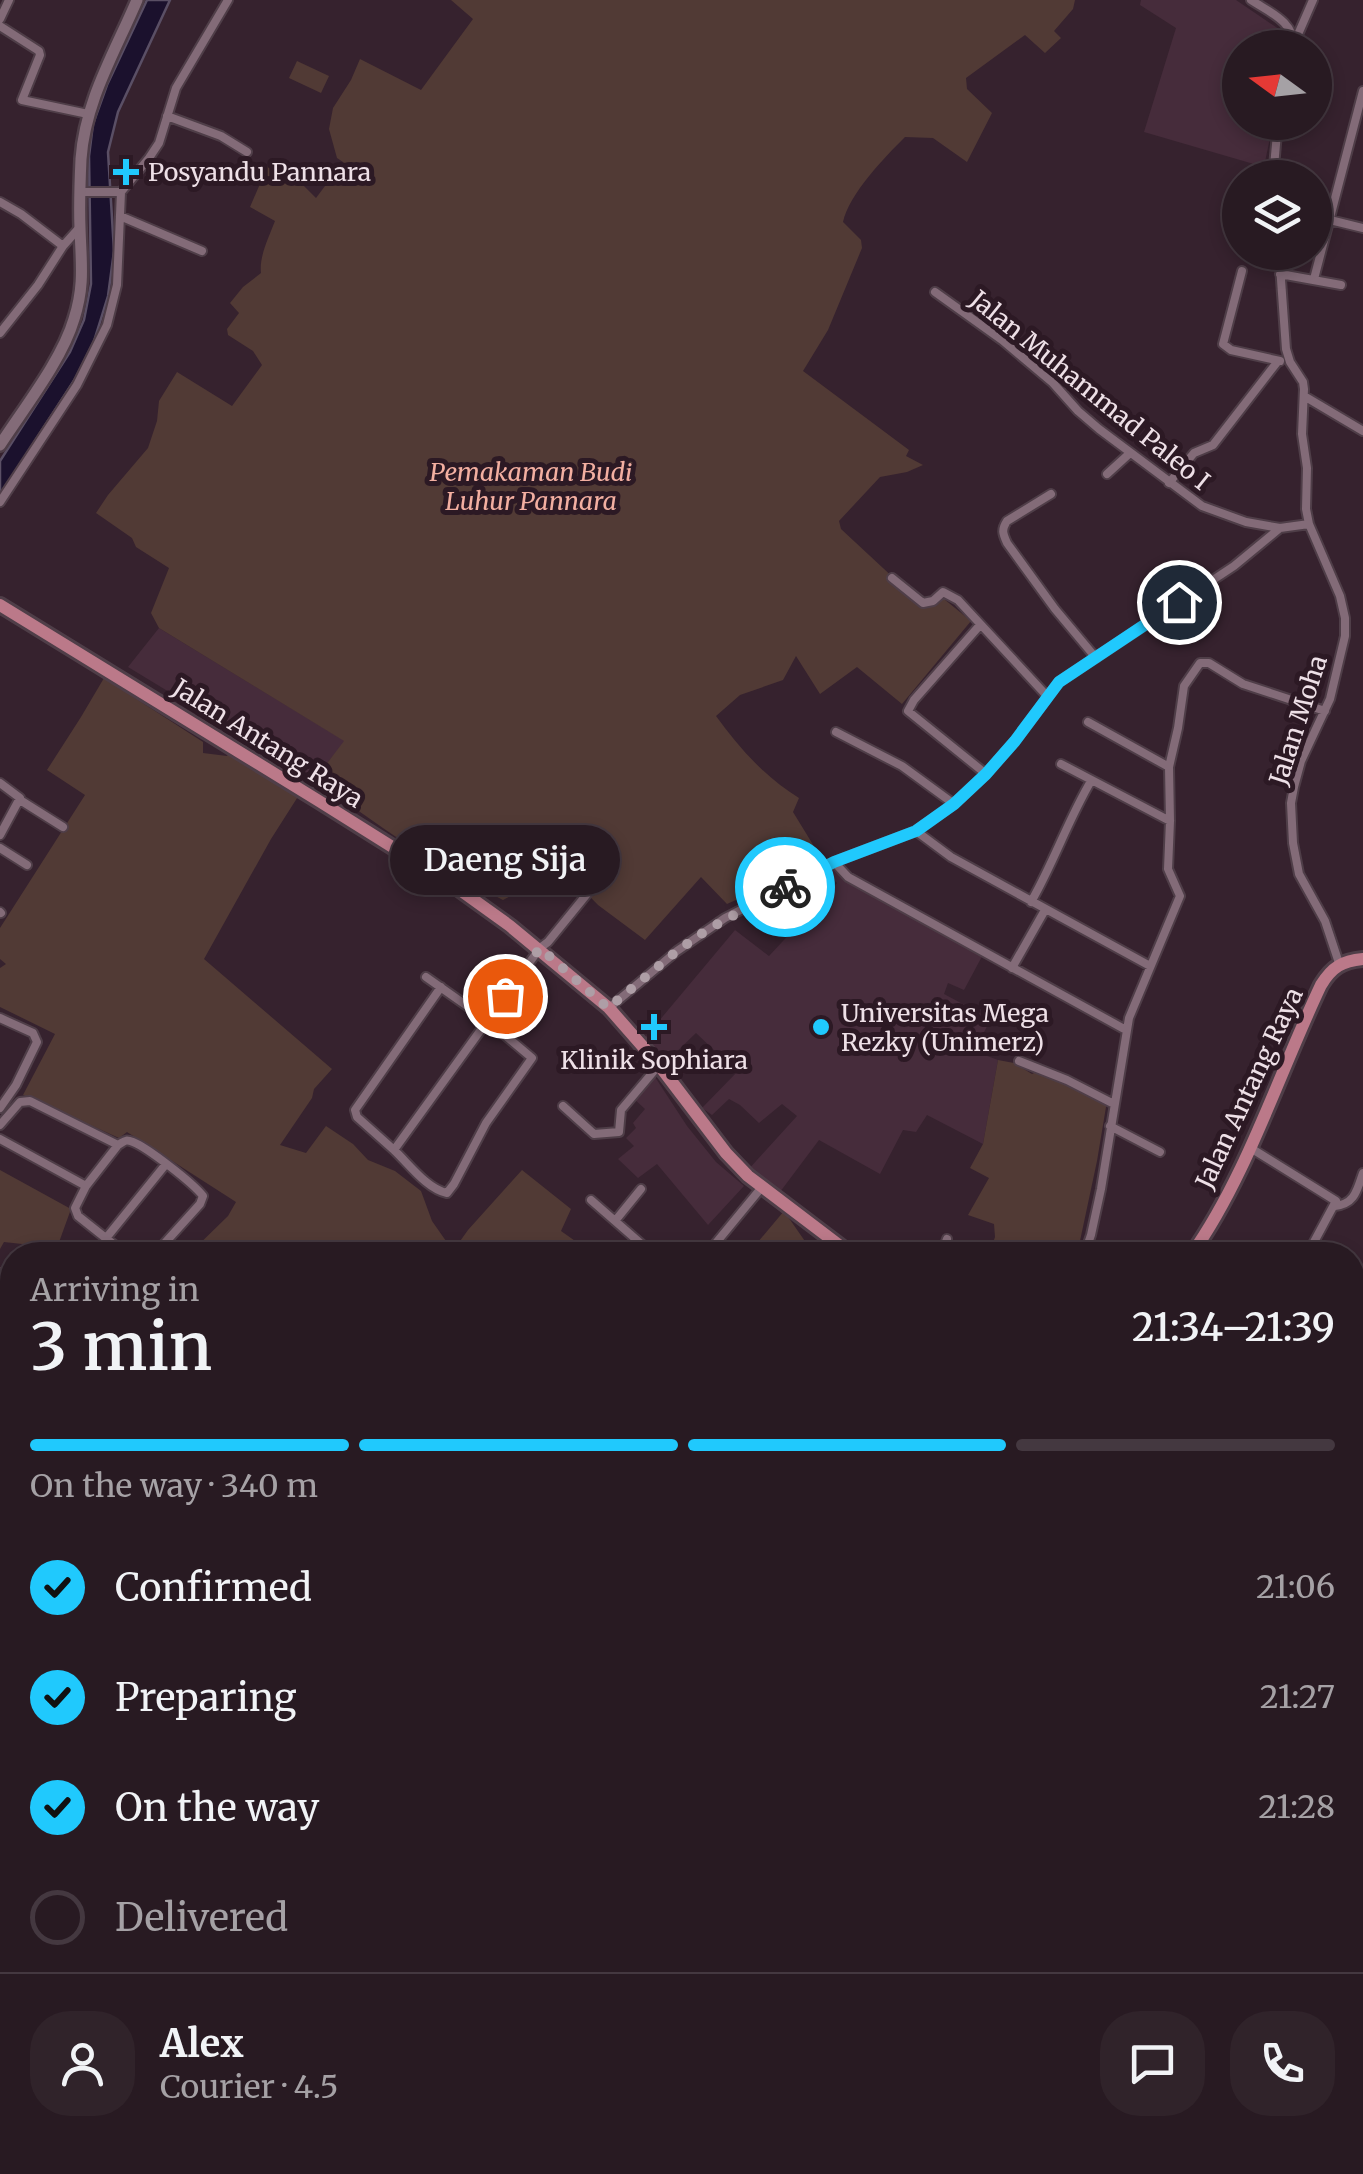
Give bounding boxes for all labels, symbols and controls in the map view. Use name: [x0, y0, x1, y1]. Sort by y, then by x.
north arrow: [1222, 30, 1332, 140]
map controls: [1222, 30, 1332, 270]
place label: Posyandu Pannara: [148, 156, 371, 188]
marker: Posyandu Pannara: [113, 159, 139, 185]
button: layers: [1222, 160, 1332, 270]
street label: Jalan Muhammad Paleo I: [963, 283, 1216, 497]
park label: Pemakaman Budi Luhur Pannara: [430, 456, 632, 517]
pin: [1137, 560, 1222, 645]
icon: home: [1152, 575, 1207, 630]
street label: Jalan Moha: [1262, 651, 1334, 790]
street label: Jalan Antang Raya: [166, 671, 369, 814]
callout: Daeng Sija: [390, 826, 620, 896]
courier: [735, 837, 835, 937]
text: Daeng Sija: [424, 840, 586, 880]
icon: bike: [758, 860, 813, 915]
pin: [463, 954, 548, 1039]
icon: bag: [478, 969, 533, 1024]
street label: Jalan Antang Raya: [1188, 982, 1310, 1195]
place label: Universitas Mega Rezky (Unimerz): [841, 997, 1049, 1058]
marker: Klinik Sophiara: [641, 1014, 667, 1040]
marker: Universitas Mega Rezky (Unimerz): [810, 1016, 832, 1038]
place label: Klinik Sophiara: [560, 1044, 748, 1076]
text: Arriving in: [30, 1270, 199, 1310]
text: 21:34–21:39: [1132, 1304, 1335, 1351]
text: 3 min: [30, 1306, 212, 1388]
text: On the way · 340 m: [30, 1466, 318, 1506]
icon: check: [30, 1560, 85, 1615]
text: Confirmed: [115, 1564, 312, 1611]
text: 21:06: [1256, 1567, 1335, 1607]
icon: check: [30, 1670, 85, 1725]
text: Preparing: [115, 1674, 297, 1721]
text: 21:27: [1260, 1677, 1335, 1717]
icon: check: [30, 1780, 85, 1835]
text: On the way: [115, 1784, 319, 1831]
text: 21:28: [1258, 1787, 1335, 1827]
text: Delivered: [115, 1894, 288, 1941]
button: person: [30, 2011, 135, 2116]
button: chat: [1100, 2011, 1205, 2116]
button: phone: [1230, 2011, 1335, 2116]
text: Alex: [160, 2020, 244, 2067]
text: Courier · 4.5: [160, 2067, 338, 2107]

